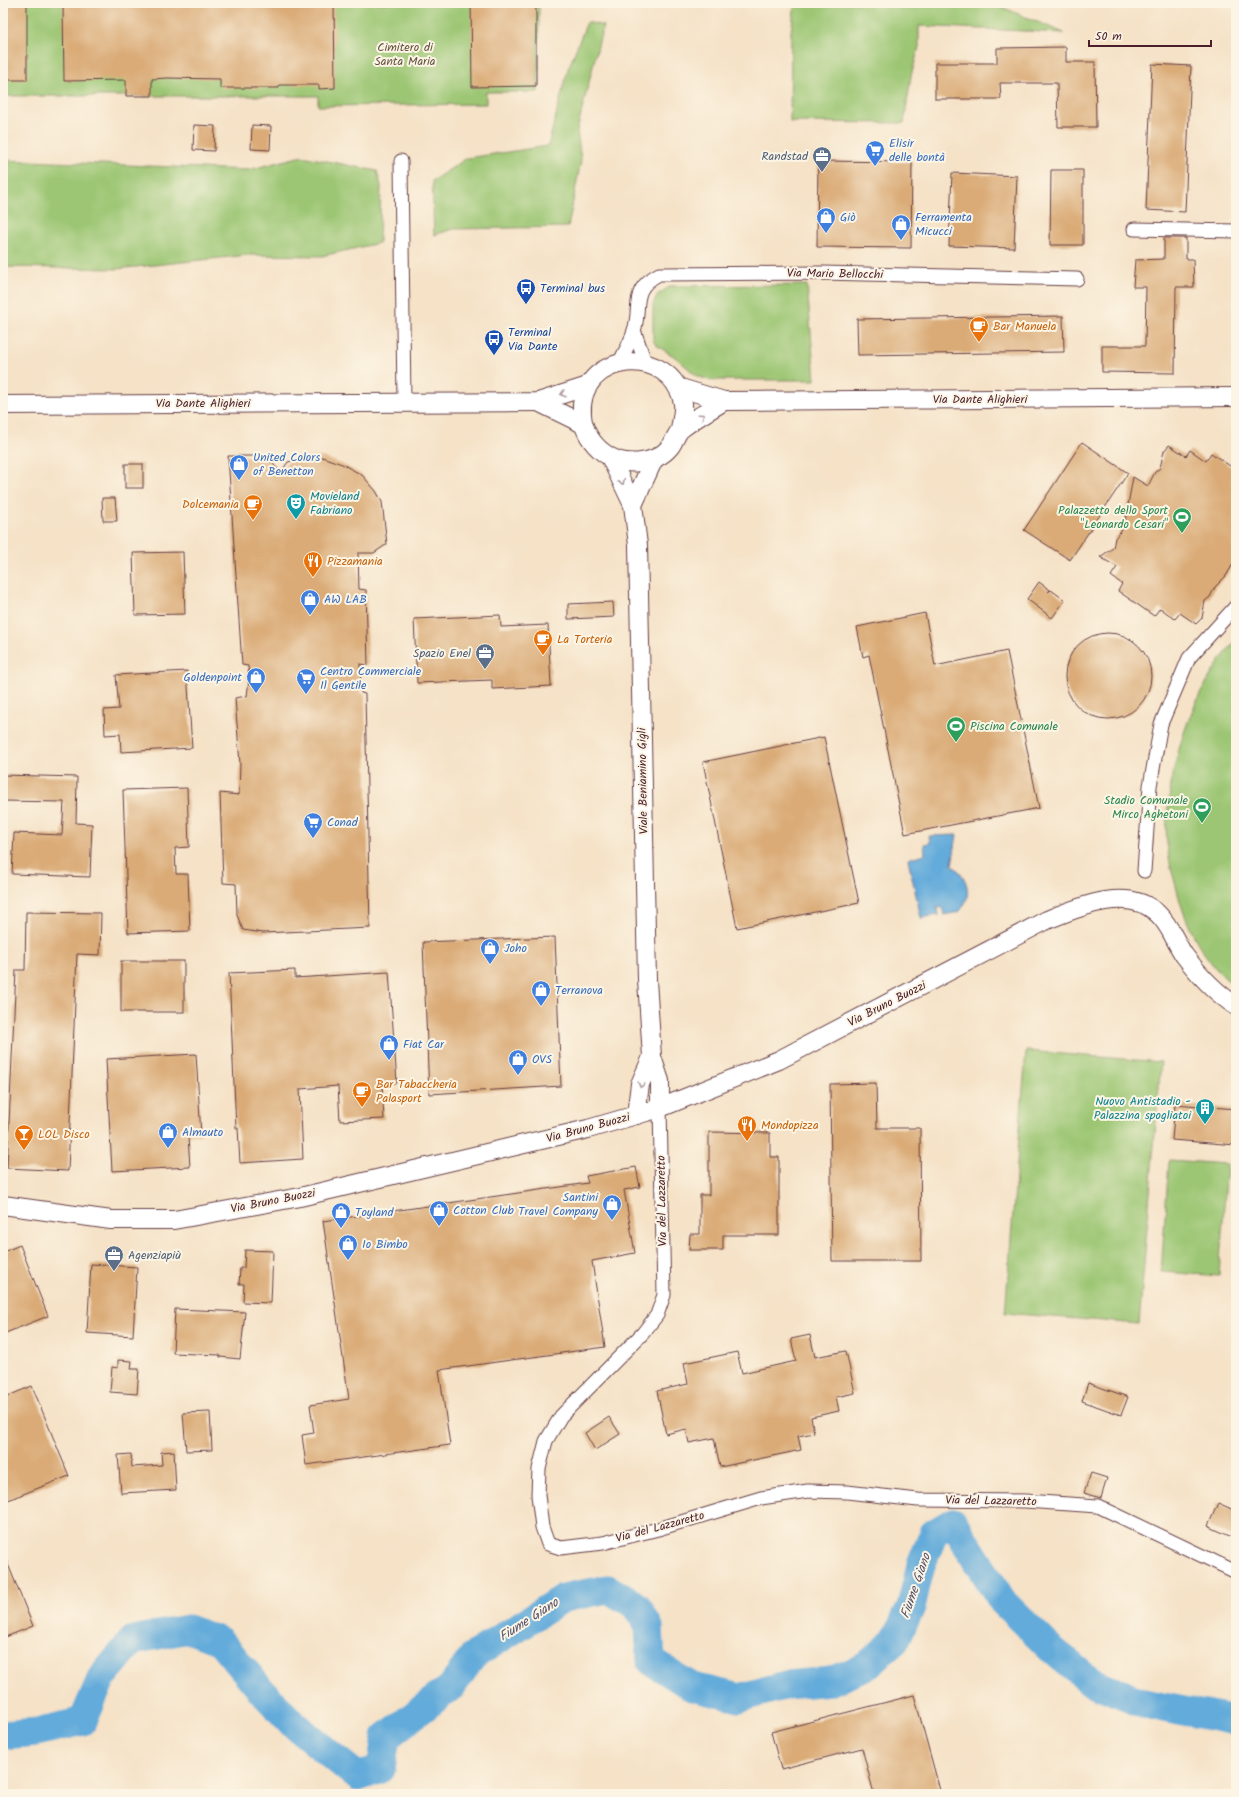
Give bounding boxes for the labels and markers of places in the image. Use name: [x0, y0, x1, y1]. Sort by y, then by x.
place label: Elisir delle bontà: [889, 134, 945, 167]
supermarket icon: Elisir delle bontà: [864, 139, 886, 167]
office icon: Randstad: [811, 145, 833, 173]
place label: Randstad: [762, 147, 809, 166]
shop icon: Giò: [815, 206, 837, 234]
place label: Giò: [840, 208, 856, 227]
place label: Ferramenta Micucci: [915, 208, 972, 241]
shop icon: Ferramenta Micucci: [890, 213, 912, 241]
bus stop icon: Terminal bus: [515, 277, 537, 305]
place label: Terminal bus: [540, 279, 605, 298]
cafe icon: Bar Manuela: [968, 315, 990, 343]
place label: Bar Manuela: [993, 317, 1057, 336]
place label: Terminal Via Dante: [508, 323, 558, 356]
bus stop icon: Terminal Via Dante: [483, 328, 505, 356]
place label: United Colors of Benetton: [253, 448, 320, 481]
shop icon: United Colors of Benetton: [228, 453, 250, 481]
place label: Movieland Fabriano: [310, 487, 360, 520]
theatre icon: Movieland Fabriano: [285, 492, 307, 520]
cafe icon: Dolcemania: [242, 493, 264, 521]
place label: Dolcemania: [182, 495, 239, 514]
place label: Palazzetto dello Sport "Leonardo Cesari": [1058, 501, 1168, 534]
sports icon: Palazzetto dello Sport "Leonardo Cesari": [1171, 506, 1193, 534]
restaurant icon: Pizzamania: [302, 550, 324, 578]
place label: Pizzamania: [327, 552, 383, 571]
shop icon: AW LAB: [299, 588, 321, 616]
place label: AW LAB: [324, 590, 367, 609]
cafe icon: La Torteria: [532, 628, 554, 656]
place label: La Torteria: [557, 630, 613, 649]
office icon: Spazio Enel: [474, 642, 496, 670]
place label: Spazio Enel: [413, 644, 471, 663]
place label: Centro Commerciale Il Gentile: [320, 662, 422, 695]
shop icon: Goldenpoint: [245, 666, 267, 694]
supermarket icon: Centro Commerciale Il Gentile: [295, 667, 317, 695]
place label: Goldenpoint: [183, 668, 242, 687]
sports icon: Piscina Comunale: [945, 715, 967, 743]
place label: Piscina Comunale: [970, 717, 1058, 736]
place label: Stadio Comunale Mirco Aghetoni: [1104, 791, 1189, 824]
sports icon: Stadio Comunale Mirco Aghetoni: [1191, 796, 1213, 824]
supermarket icon: Conad: [302, 811, 324, 839]
place label: Conad: [327, 813, 359, 832]
shop icon: Joho: [479, 937, 501, 965]
place label: Joho: [504, 939, 527, 958]
shop icon: Terranova: [530, 979, 552, 1007]
place label: Terranova: [555, 981, 603, 1000]
shop icon: Fiat Car: [378, 1033, 400, 1061]
place label: Fiat Car: [403, 1035, 445, 1054]
shop icon: OVS: [507, 1048, 529, 1076]
place label: OVS: [532, 1050, 553, 1069]
place label: Bar Tabaccheria Palasport: [376, 1075, 457, 1108]
cafe icon: Bar Tabaccheria Palasport: [351, 1080, 373, 1108]
place label: Nuovo Antistadio - Palazzina spogliatoi: [1094, 1092, 1192, 1125]
building icon: Nuovo Antistadio - Palazzina spogliatoi: [1194, 1097, 1216, 1125]
restaurant icon: Mondopizza: [736, 1114, 758, 1142]
place label: Mondopizza: [761, 1116, 819, 1135]
shop icon: Almauto: [157, 1121, 179, 1149]
bar icon: LOL Disco: [13, 1123, 35, 1151]
place label: Almauto: [182, 1123, 223, 1142]
place label: LOL Disco: [38, 1125, 90, 1144]
place label: Santini Travel Company: [518, 1188, 599, 1221]
shop icon: Santini Travel Company: [601, 1193, 623, 1221]
shop icon: Cotton Club: [428, 1199, 450, 1227]
shop icon: Toyland: [330, 1201, 352, 1229]
place label: Cotton Club: [453, 1201, 514, 1220]
place label: Toyland: [355, 1203, 394, 1222]
shop icon: Io Bimbo: [337, 1233, 359, 1261]
place label: Io Bimbo: [362, 1235, 408, 1254]
office icon: Agenziapiù: [103, 1244, 125, 1272]
place label: Agenziapiù: [128, 1246, 181, 1265]

